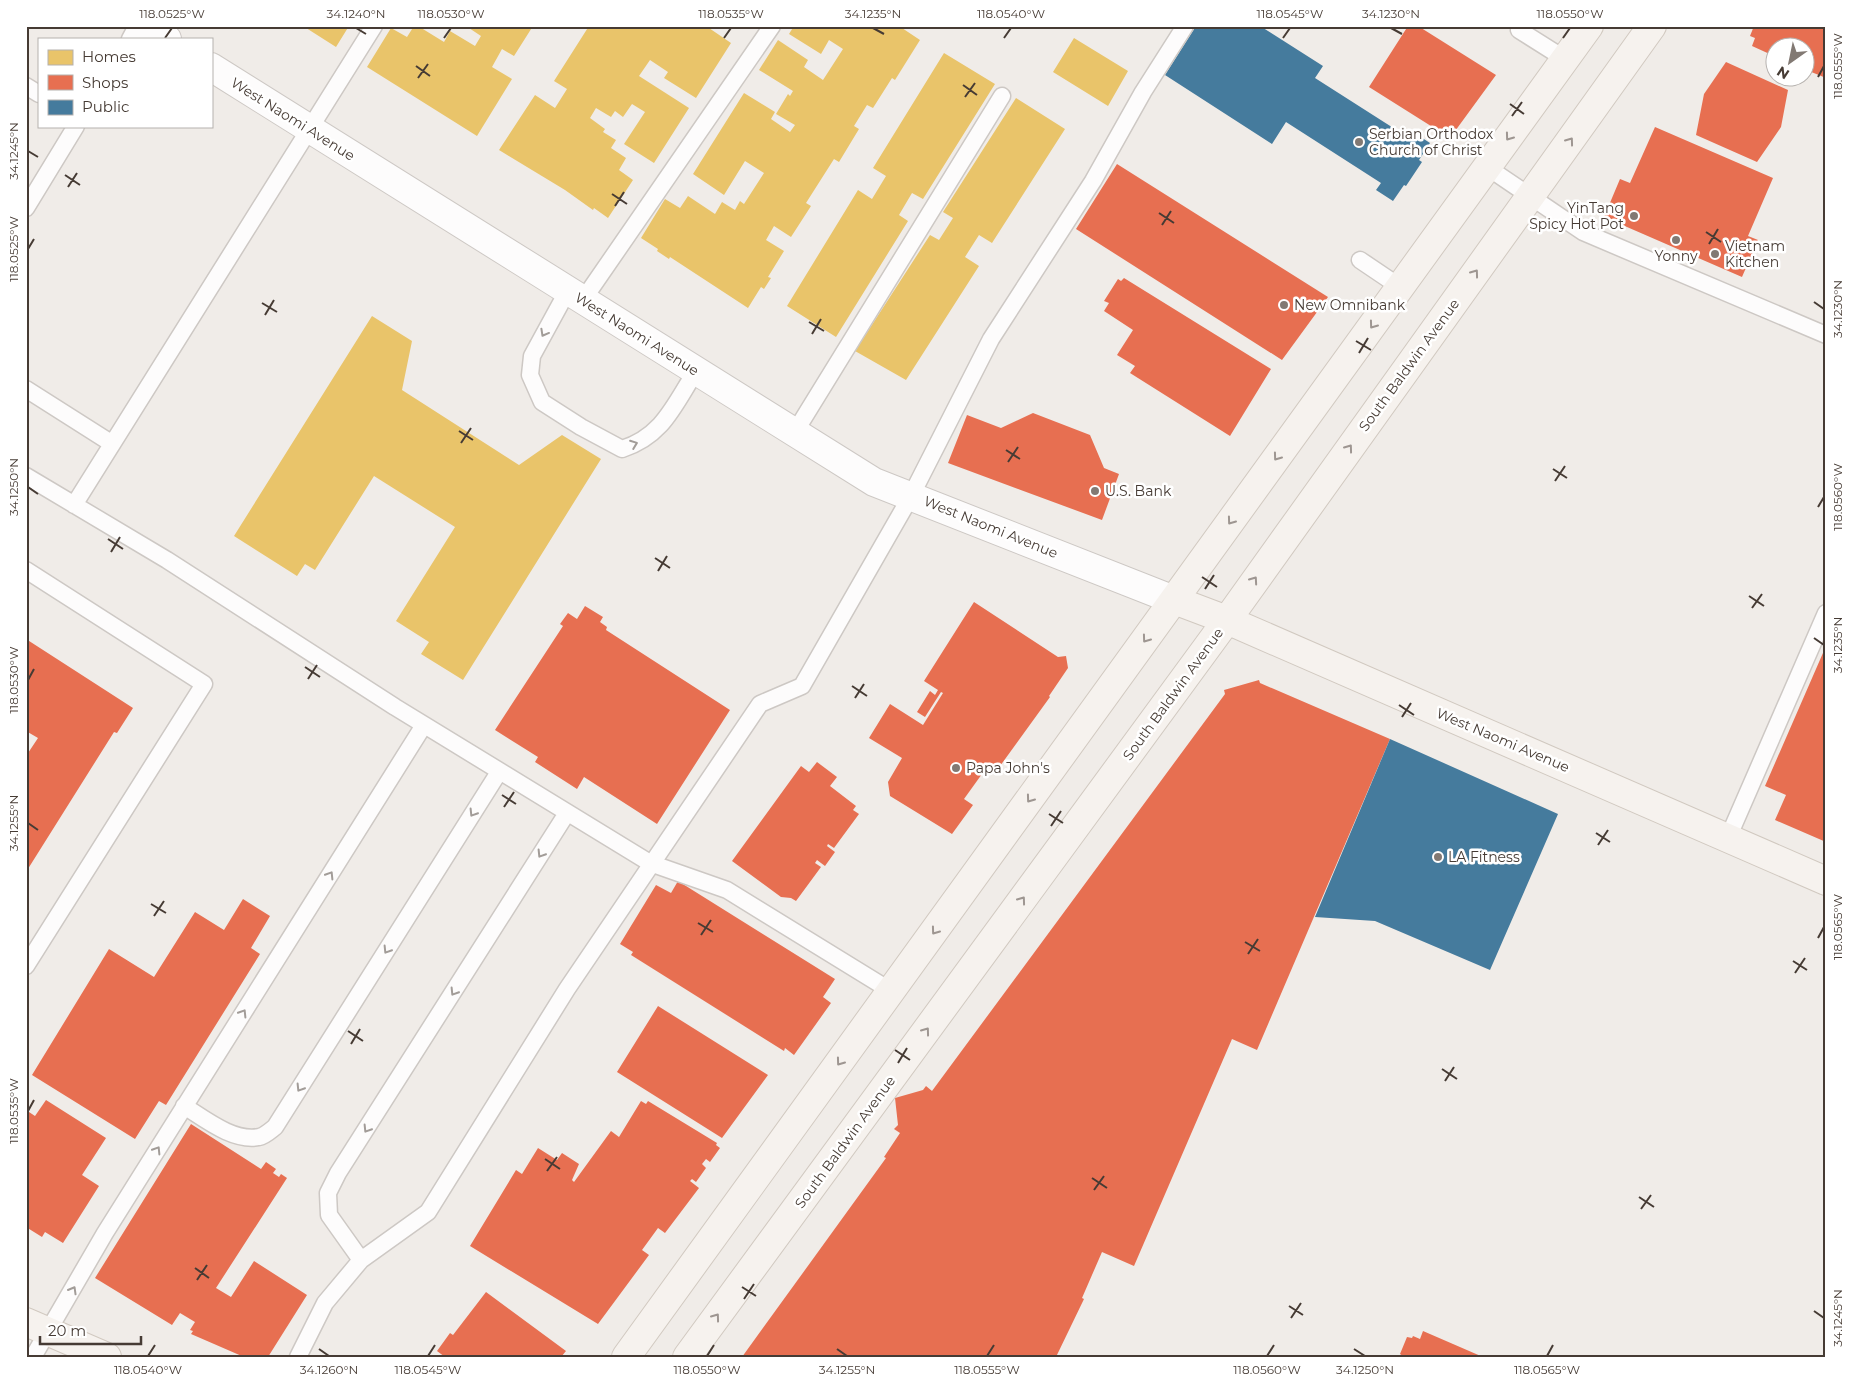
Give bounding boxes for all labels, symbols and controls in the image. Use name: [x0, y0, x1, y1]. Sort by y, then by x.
text: 118.0525°W: [139, 6, 205, 21]
text: 34.1240°N: [327, 6, 385, 21]
text: 118.0530°W: [418, 6, 484, 21]
text: 118.0535°W: [698, 6, 764, 21]
text: 34.1235°N: [845, 6, 901, 21]
text: 118.0540°W: [977, 6, 1045, 21]
text: 118.0545°W: [1257, 6, 1323, 21]
text: 34.1230°N: [1362, 6, 1420, 21]
text: 118.0550°W: [1537, 6, 1603, 21]
text: 118.0555°W: [1830, 33, 1845, 99]
legend: [38, 38, 212, 128]
north arrow: [1764, 38, 1814, 88]
text: Homes: [82, 47, 136, 66]
text: N: [1773, 62, 1793, 84]
text: Shops: [82, 73, 128, 92]
street label: West Naomi Avenue: [228, 73, 358, 165]
text: Public: [82, 97, 130, 116]
text: 34.1245°N: [6, 122, 21, 180]
place label: Serbian Orthodox Church of Christ: [1369, 125, 1494, 159]
one-way arrow: [1506, 131, 1515, 141]
marker: Serbian Orthodox Church of Christ: [1353, 136, 1365, 148]
one-way arrow: [1563, 138, 1573, 147]
place label: YinTang Spicy Hot Pot: [1529, 199, 1624, 233]
marker: YinTang Spicy Hot Pot: [1628, 210, 1640, 222]
text: 118.0525°W: [6, 216, 21, 282]
marker: Yonny: [1670, 234, 1682, 246]
place label: Vietnam Kitchen: [1725, 237, 1785, 271]
place label: Yonny: [1654, 247, 1698, 265]
marker: Vietnam Kitchen: [1709, 248, 1721, 260]
one-way arrow: [1469, 270, 1478, 279]
text: 34.1230°N: [1830, 280, 1845, 338]
street label: West Naomi Avenue: [572, 288, 702, 380]
street label: South Baldwin Avenue: [1355, 295, 1463, 435]
place label: New Omnibank: [1294, 296, 1406, 314]
marker: New Omnibank: [1278, 299, 1290, 311]
one-way arrow: [1370, 319, 1379, 329]
one-way arrow: [540, 328, 550, 337]
one-way arrow: [629, 440, 638, 450]
one-way arrow: [1343, 444, 1352, 454]
one-way arrow: [1275, 451, 1283, 460]
text: 34.1250°N: [6, 458, 21, 516]
text: 118.0560°W: [1830, 463, 1845, 531]
place label: U.S. Bank: [1105, 482, 1172, 500]
marker: U.S. Bank: [1089, 485, 1101, 497]
street label: West Naomi Avenue: [921, 492, 1061, 562]
one-way arrow: [1228, 515, 1237, 525]
one-way arrow: [1248, 576, 1257, 586]
text: 34.1235°N: [1830, 617, 1845, 673]
street label: South Baldwin Avenue: [1119, 624, 1227, 764]
one-way arrow: [1143, 633, 1152, 643]
text: 118.0530°W: [6, 647, 21, 713]
street label: West Naomi Avenue: [1434, 704, 1572, 776]
place label: Papa John's: [966, 759, 1050, 777]
marker: Papa John's: [950, 762, 962, 774]
one-way arrow: [1027, 793, 1036, 803]
text: 34.1255°N: [6, 795, 21, 851]
one-way arrow: [470, 808, 480, 817]
place label: LA Fitness: [1448, 848, 1520, 866]
one-way arrow: [538, 849, 547, 858]
marker: LA Fitness: [1432, 851, 1444, 863]
one-way arrow: [323, 872, 333, 881]
text: 118.0565°W: [1830, 894, 1845, 960]
one-way arrow: [1016, 896, 1025, 906]
one-way arrow: [932, 925, 941, 935]
one-way arrow: [383, 945, 393, 954]
one-way arrow: [451, 986, 460, 995]
one-way arrow: [237, 1009, 247, 1018]
one-way arrow: [920, 1027, 929, 1037]
one-way arrow: [837, 1056, 845, 1065]
street label: South Baldwin Avenue: [791, 1072, 899, 1212]
text: 118.0535°W: [6, 1078, 21, 1144]
one-way arrow: [297, 1082, 306, 1092]
one-way arrow: [363, 1123, 373, 1132]
one-way arrow: [150, 1147, 160, 1156]
one-way arrow: [66, 1286, 76, 1295]
text: 34.1245°N: [1830, 1289, 1845, 1347]
scale bar: [40, 1313, 141, 1345]
one-way arrow: [710, 1313, 719, 1323]
text: 20 m: [48, 1321, 86, 1340]
text: 118.0540°W: [114, 1362, 182, 1377]
text: 34.1260°N: [300, 1362, 358, 1377]
text: 118.0545°W: [395, 1362, 461, 1377]
text: 118.0550°W: [674, 1362, 740, 1377]
text: 34.1255°N: [819, 1362, 875, 1377]
text: 118.0555°W: [954, 1362, 1020, 1377]
text: 118.0560°W: [1233, 1362, 1301, 1377]
text: 34.1250°N: [1336, 1362, 1394, 1377]
text: 118.0565°W: [1514, 1362, 1580, 1377]

